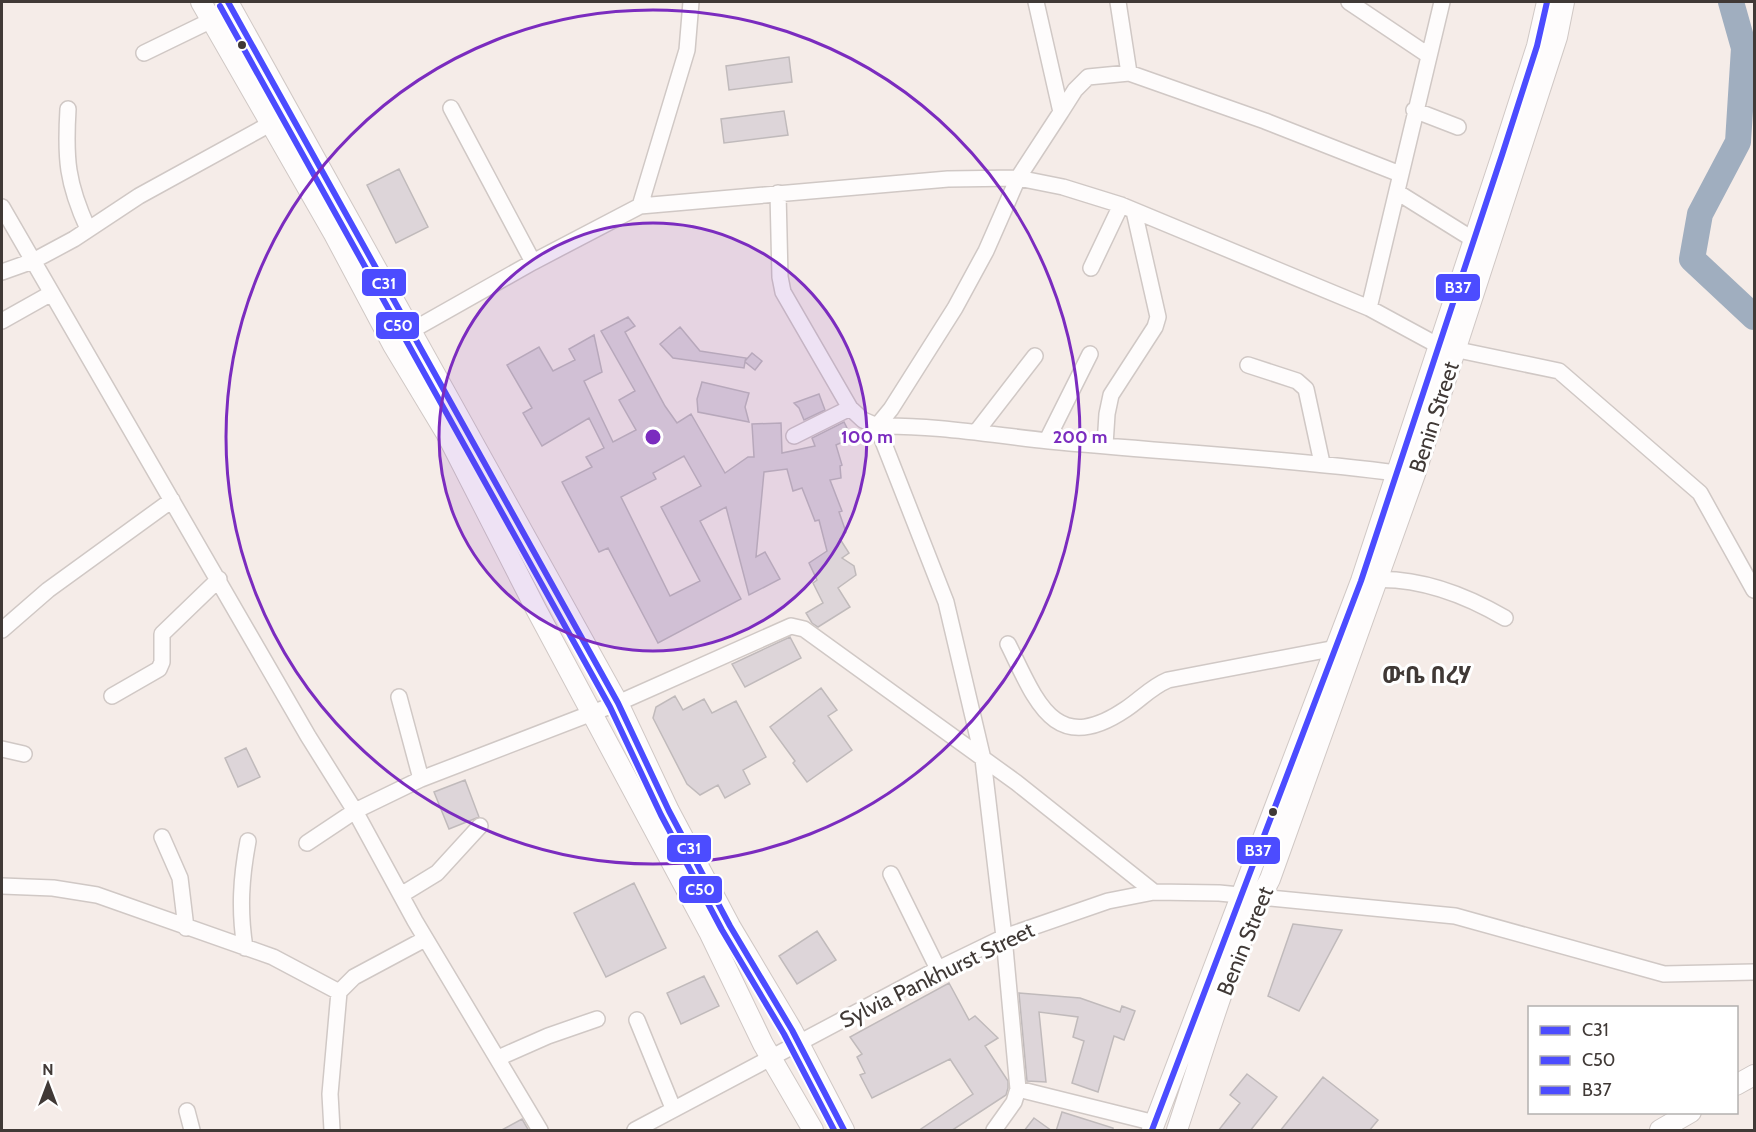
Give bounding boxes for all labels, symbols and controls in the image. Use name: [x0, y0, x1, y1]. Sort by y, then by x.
unlabelled marker: [236, 39, 248, 51]
line badge: C31: [361, 268, 407, 297]
line badge: B37: [1435, 273, 1481, 302]
text: C31: [372, 274, 396, 293]
text: B37: [1445, 278, 1472, 297]
line badge: C50: [375, 311, 420, 340]
text: C50: [383, 316, 413, 335]
street label: Benin Street: [1403, 358, 1465, 476]
text: 100 m: [841, 426, 893, 448]
text: 200 m: [1053, 426, 1107, 448]
centre of rings: [643, 427, 663, 447]
district label: ውቤ በረሃ: [1382, 660, 1472, 689]
unlabelled marker: [1267, 806, 1279, 818]
line badge: C31: [666, 834, 712, 863]
line badge: B37: [1236, 836, 1281, 865]
text: C31: [677, 839, 701, 858]
text: B37: [1245, 841, 1272, 860]
line badge: C50: [678, 875, 723, 904]
text: C50: [685, 880, 715, 899]
street label: Benin Street: [1211, 882, 1279, 999]
street label: Sylvia Pankhurst Street: [835, 916, 1039, 1034]
legend: [1528, 1006, 1738, 1114]
text: C31: [1582, 1019, 1609, 1041]
text: C50: [1582, 1049, 1615, 1071]
north arrow: [18, 1054, 78, 1114]
text: N: [42, 1060, 54, 1079]
text: B37: [1582, 1079, 1612, 1101]

